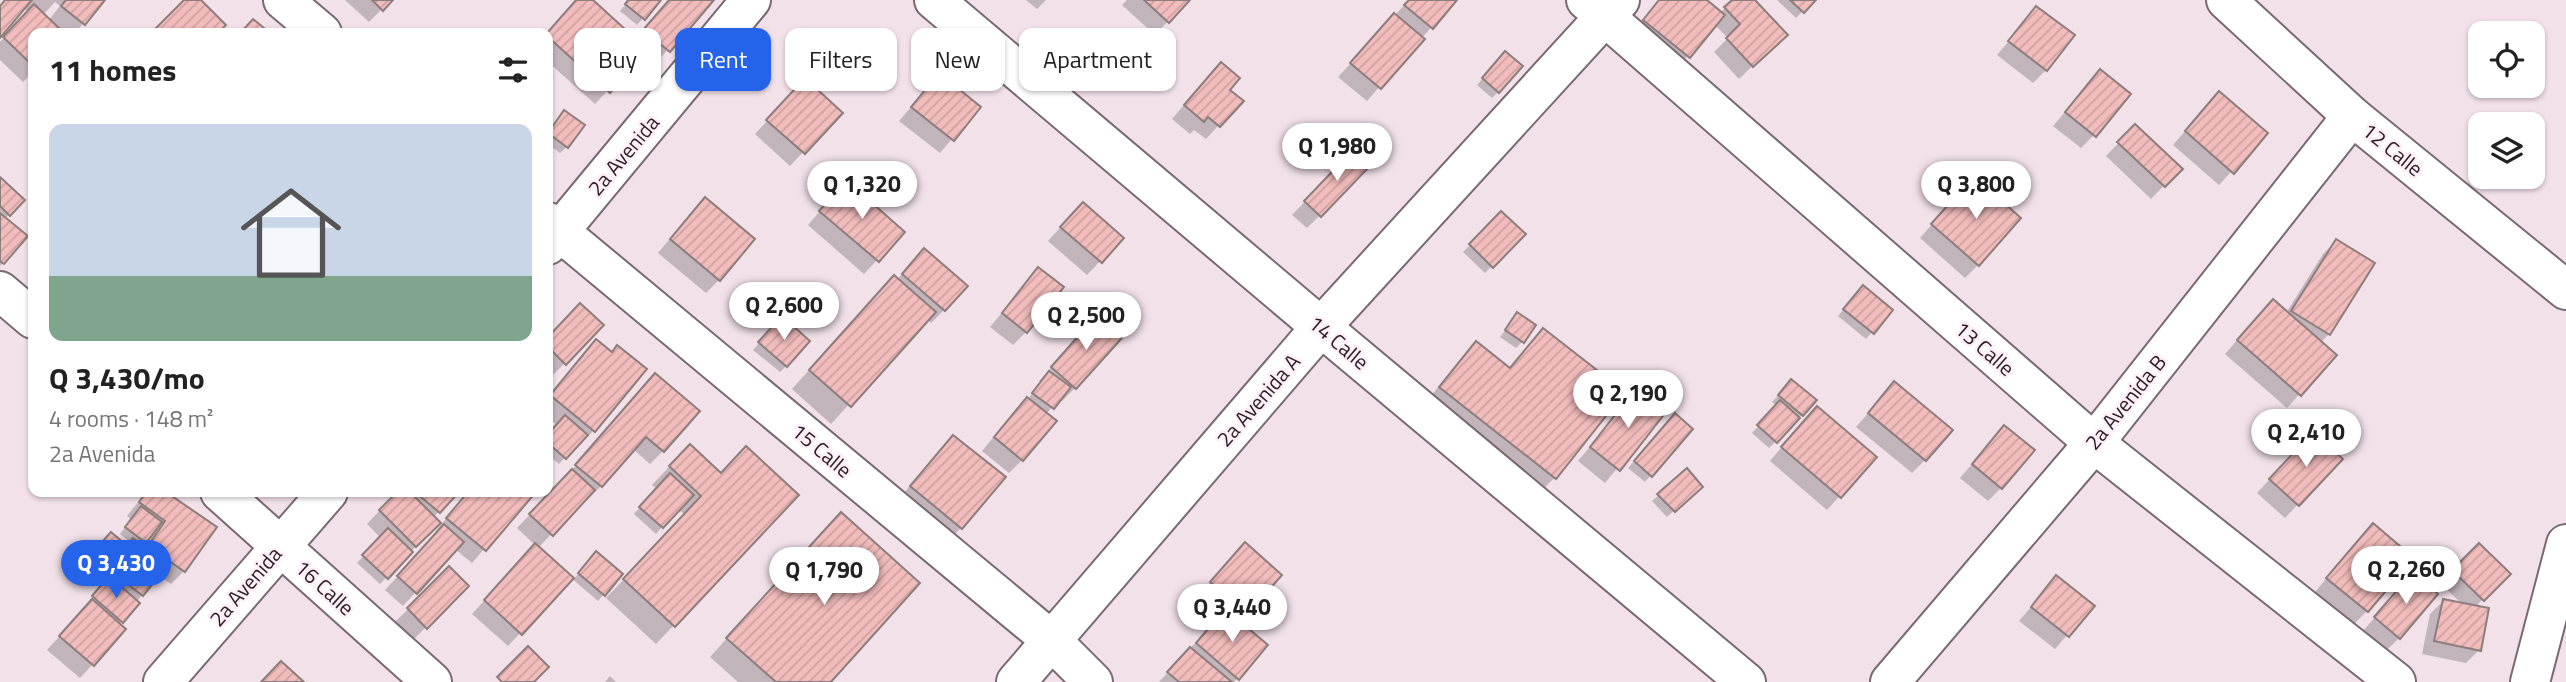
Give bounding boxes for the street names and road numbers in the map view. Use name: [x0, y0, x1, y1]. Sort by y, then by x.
street label: 2a Avenida: [580, 107, 667, 202]
street label: 12 Calle: [2356, 114, 2430, 184]
street label: 14 Calle: [1302, 307, 1376, 377]
street label: 13 Calle: [1948, 313, 2022, 383]
street label: 2a Avenida A: [1208, 346, 1308, 454]
street label: 2a Avenida B: [2076, 347, 2174, 457]
street label: 15 Calle: [785, 415, 859, 485]
street label: 2a Avenida: [201, 539, 289, 633]
street label: 16 Calle: [288, 552, 362, 622]

